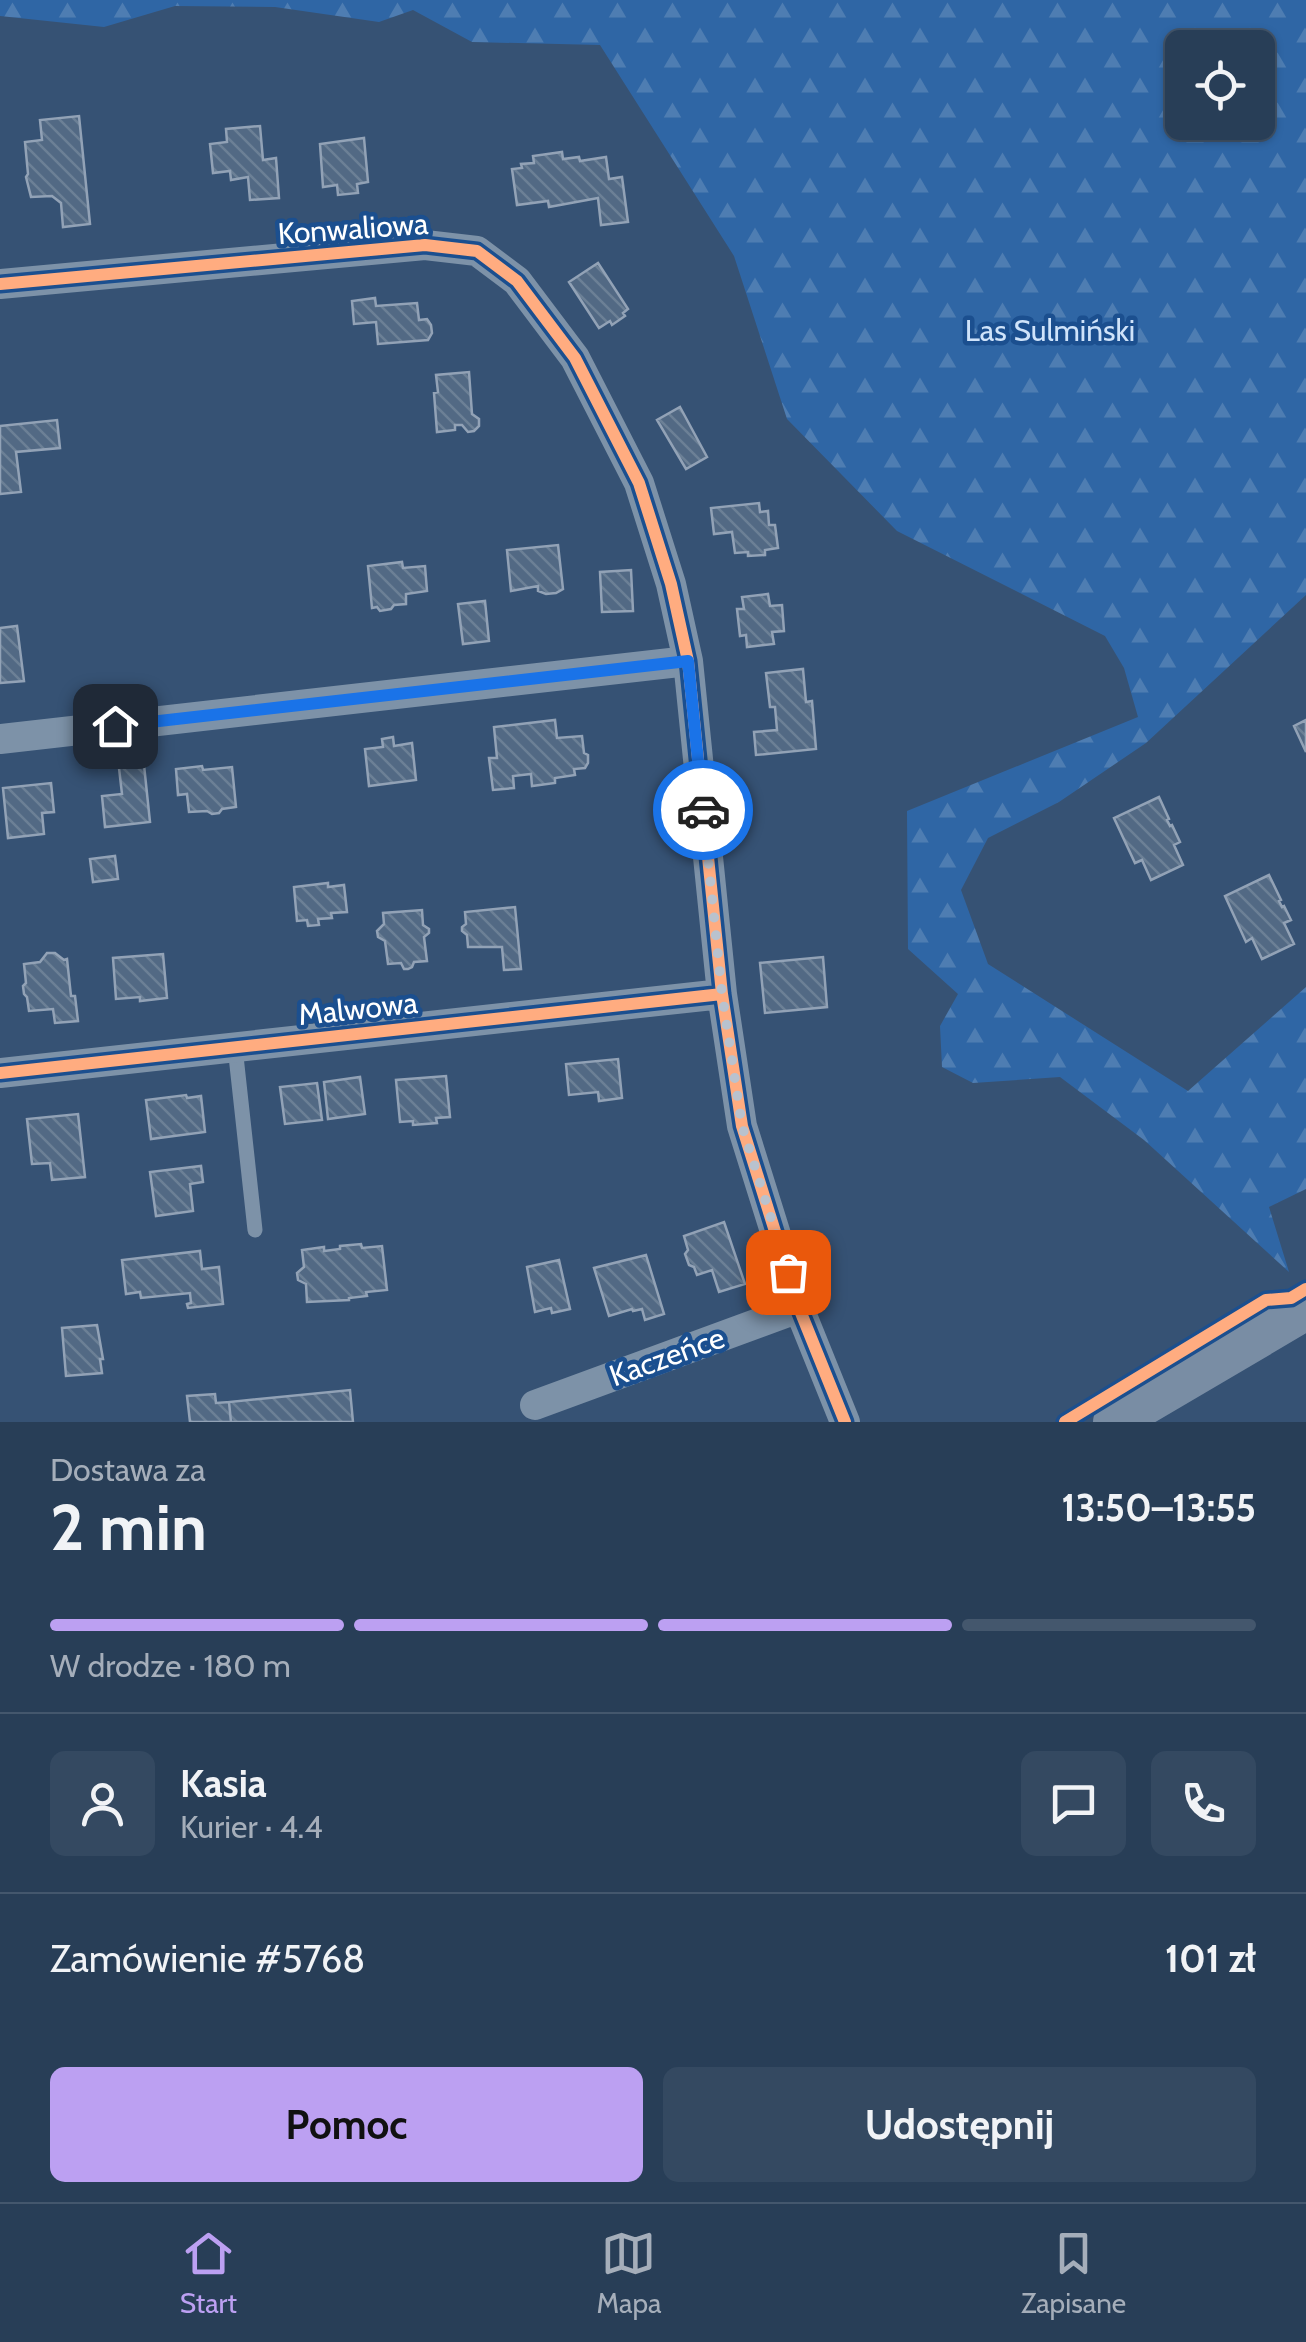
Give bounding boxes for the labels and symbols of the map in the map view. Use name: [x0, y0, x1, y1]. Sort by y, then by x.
street label: Konwaliowa: [276, 205, 430, 252]
park label: Las Sulmiński: [965, 312, 1135, 349]
pin: [73, 684, 158, 769]
courier: [653, 760, 753, 860]
street label: Malwowa: [297, 984, 420, 1033]
pin: [746, 1230, 831, 1315]
street label: Kaczeńce: [604, 1319, 729, 1394]

